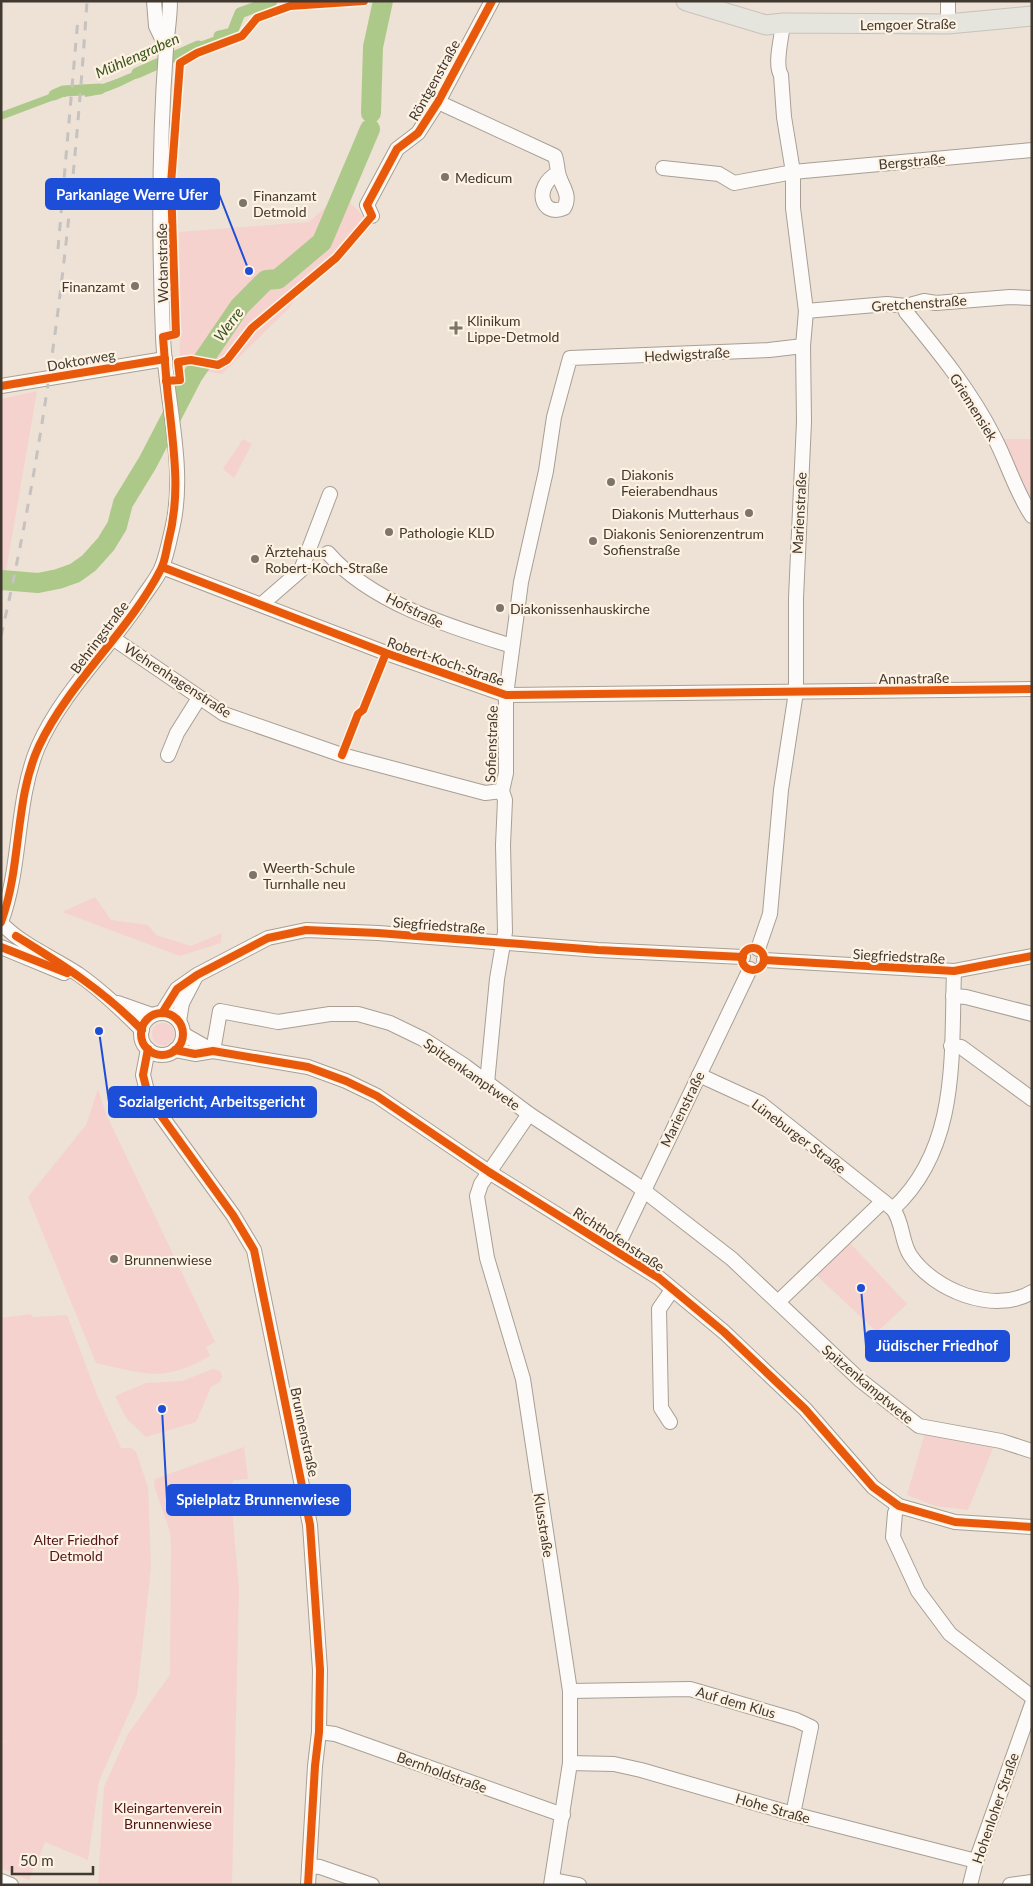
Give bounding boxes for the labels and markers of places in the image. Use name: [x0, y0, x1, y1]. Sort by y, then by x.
place label: Medicum: [455, 169, 512, 186]
marker: Medicum: [439, 171, 451, 183]
callout: Parkanlage Werre Ufer: [46, 179, 219, 209]
place label: Finanzamt Detmold: [253, 187, 317, 220]
marker: Finanzamt Detmold: [237, 197, 249, 209]
place label: Finanzamt: [61, 278, 125, 295]
marker: Finanzamt: [129, 280, 141, 292]
place label: Klinikum Lippe-Detmold: [467, 312, 559, 345]
marker: Klinikum Lippe-Detmold: [449, 321, 463, 335]
place label: Diakonis Feierabendhaus: [621, 466, 718, 499]
marker: Diakonis Feierabendhaus: [605, 476, 617, 488]
place label: Diakonis Mutterhaus: [611, 505, 739, 522]
marker: Diakonis Mutterhaus: [743, 507, 755, 519]
place label: Pathologie KLD: [399, 524, 495, 541]
place label: Diakonis Seniorenzentrum Sofienstraße: [603, 525, 764, 558]
marker: Pathologie KLD: [383, 526, 395, 538]
marker: Diakonis Seniorenzentrum Sofienstraße: [587, 535, 599, 547]
place label: Ärztehaus Robert-Koch-Straße: [265, 543, 388, 576]
marker: Ärztehaus Robert-Koch-Straße: [249, 553, 261, 565]
place label: Diakonissenhauskirche: [510, 600, 650, 617]
marker: Diakonissenhauskirche: [494, 602, 506, 614]
place label: Weerth-Schule Turnhalle neu: [263, 859, 355, 892]
marker: Weerth-Schule Turnhalle neu: [247, 869, 259, 881]
callout: Sozialgericht, Arbeitsgericht: [109, 1087, 316, 1117]
place label: Brunnenwiese: [124, 1251, 212, 1268]
marker: Brunnenwiese: [108, 1253, 120, 1265]
callout: Jüdischer Friedhof: [866, 1331, 1009, 1361]
callout: Spielplatz Brunnenwiese: [167, 1485, 350, 1515]

